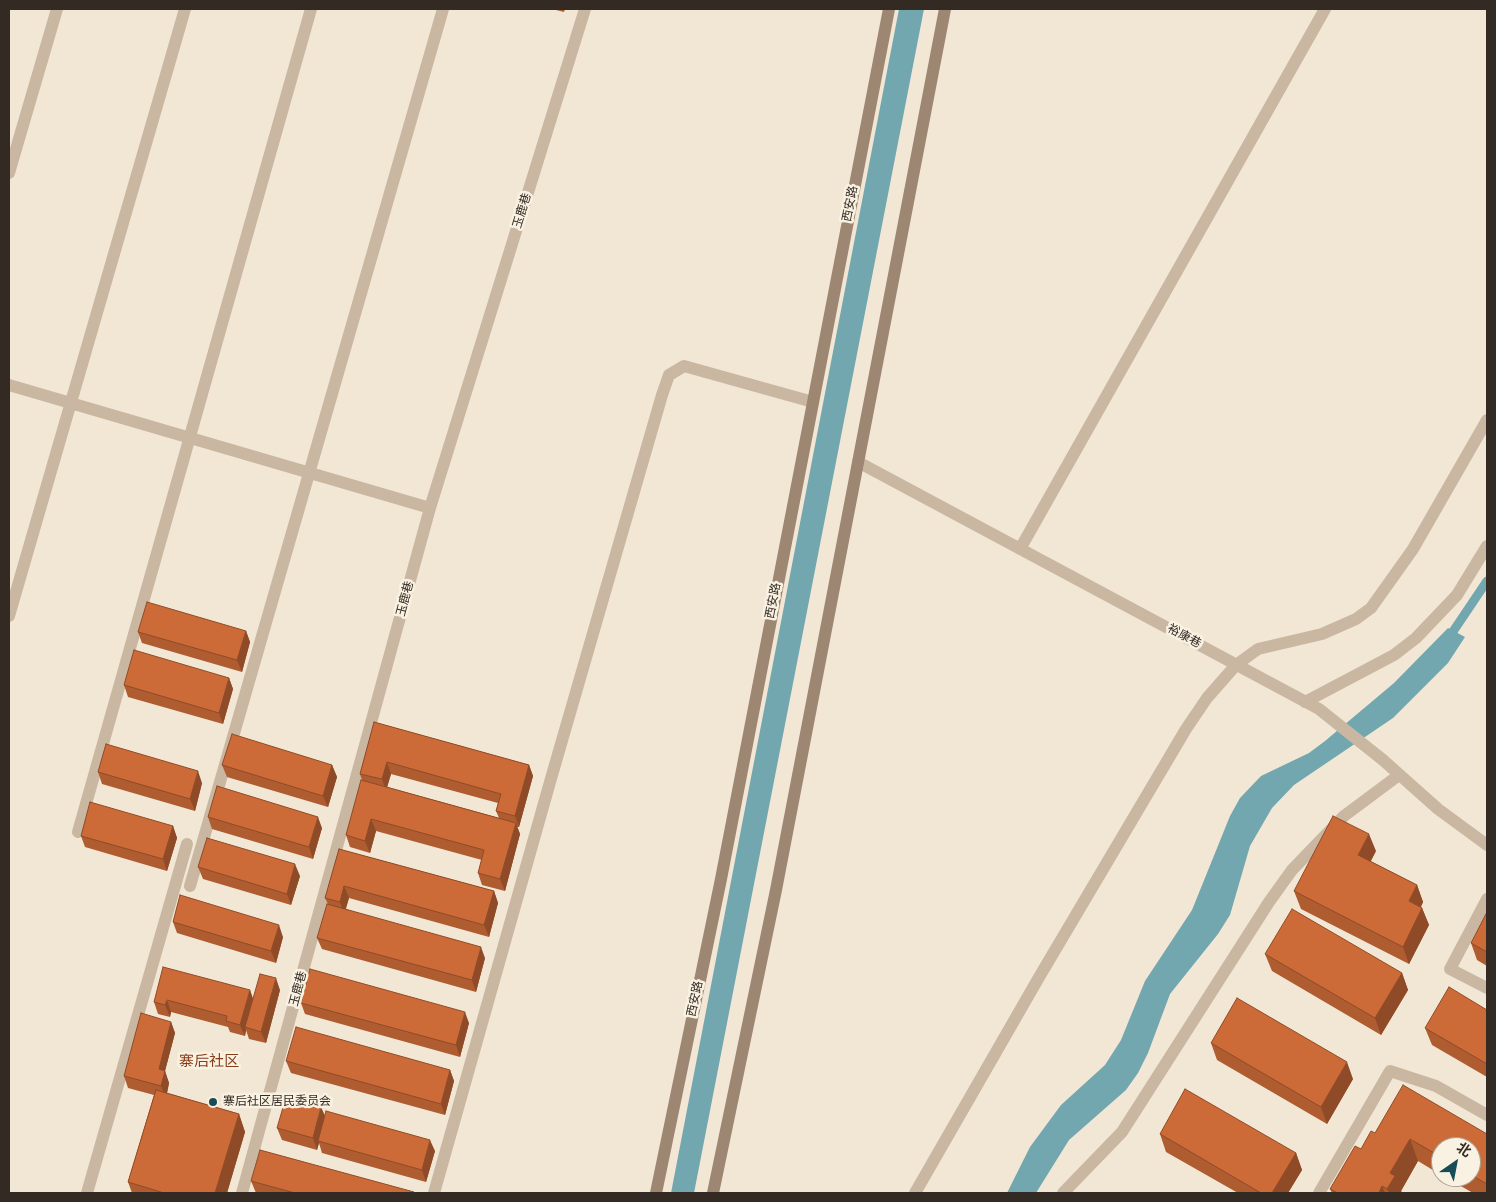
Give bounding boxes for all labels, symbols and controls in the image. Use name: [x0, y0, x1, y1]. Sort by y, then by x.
street label: 西安路: [840, 185, 862, 223]
street label: 玉鹿巷: [511, 192, 535, 230]
street label: 玉鹿巷: [394, 580, 418, 618]
street label: 西安路: [763, 582, 785, 620]
street label: 裕康巷: [1165, 622, 1203, 652]
street label: 玉鹿巷: [287, 970, 311, 1008]
street label: 西安路: [685, 980, 707, 1018]
district label: 寨后社区: [179, 1054, 239, 1072]
place label: 寨后社区居民委员会: [223, 1095, 331, 1109]
marker: 寨后社区居民委员会: [207, 1096, 219, 1108]
north arrow: [1431, 1137, 1481, 1187]
text: 北: [1452, 1138, 1475, 1162]

